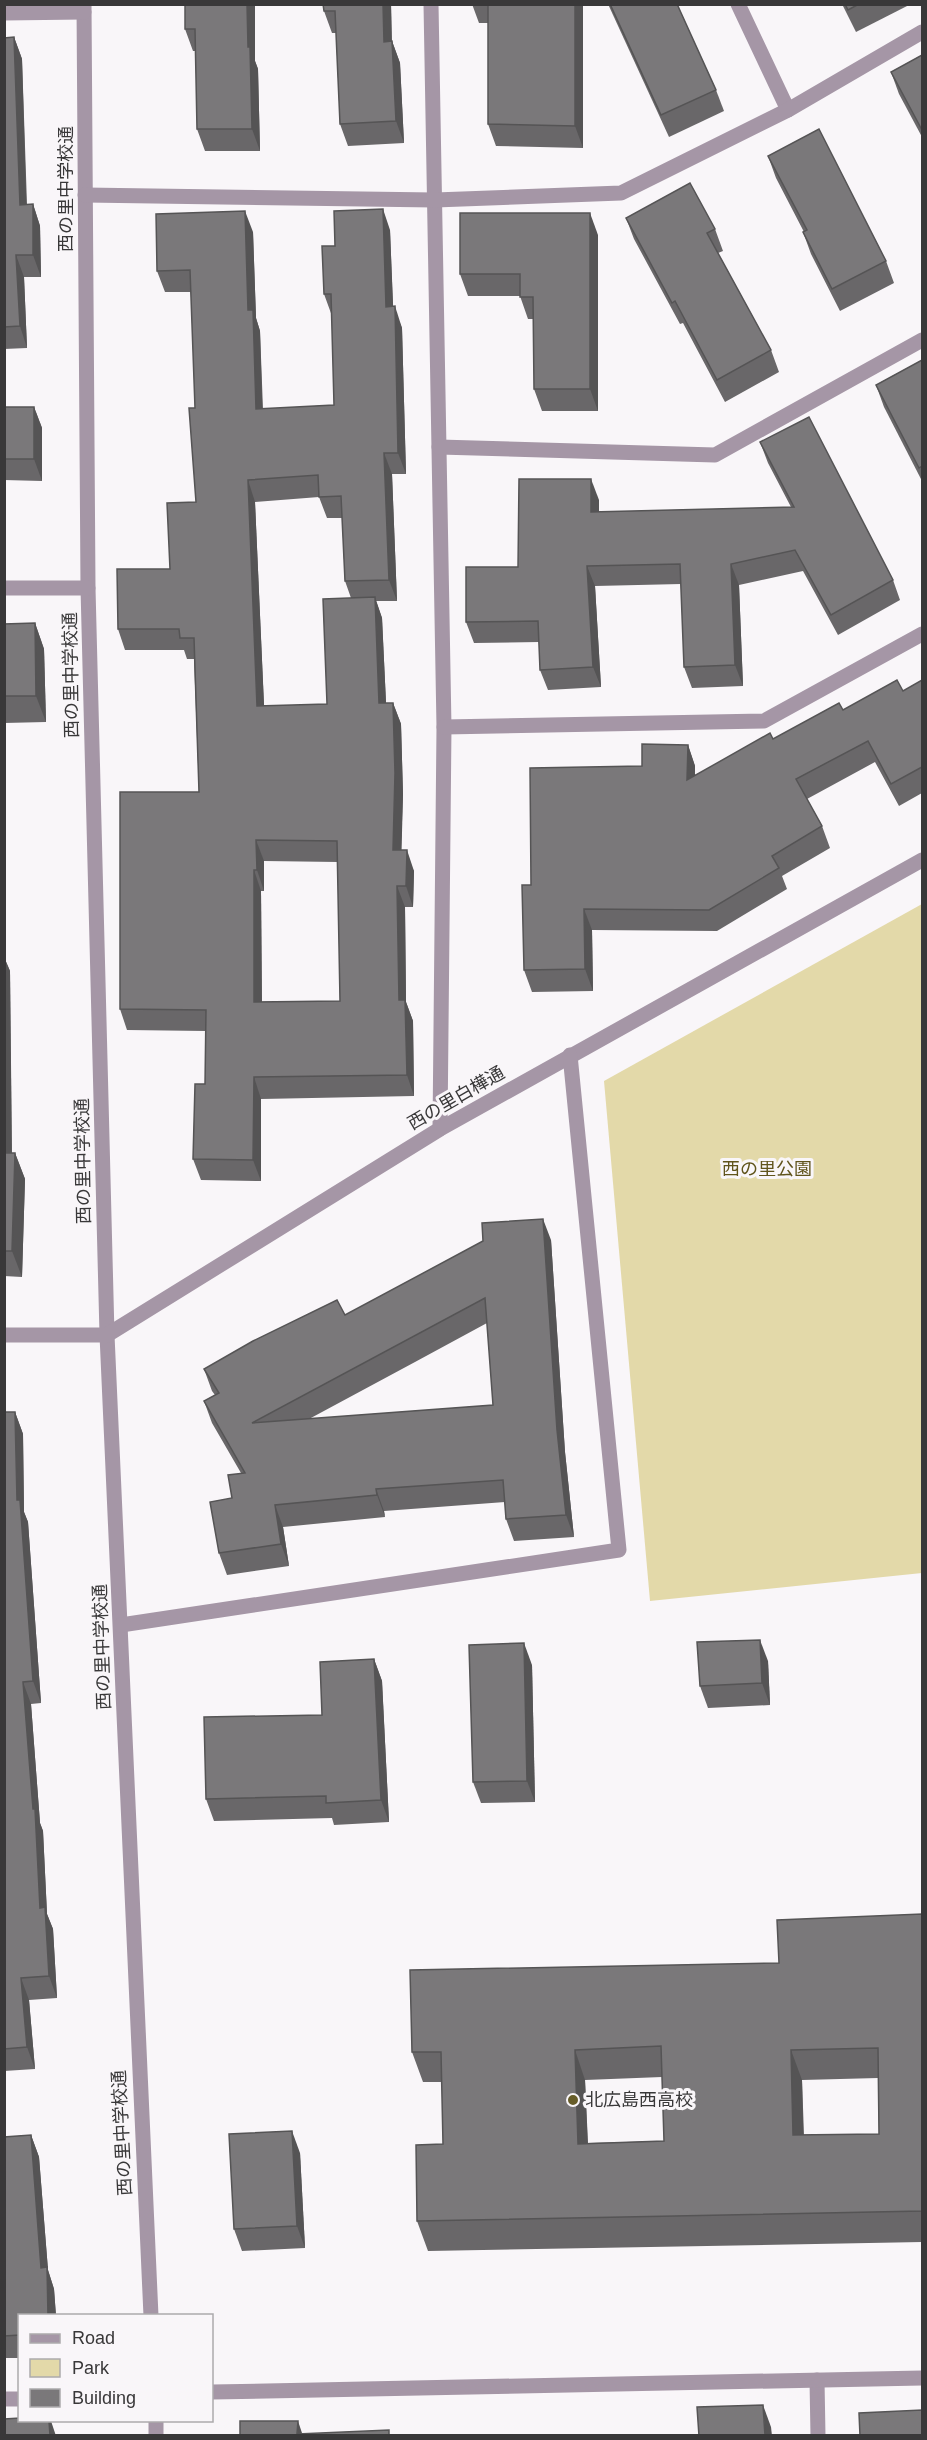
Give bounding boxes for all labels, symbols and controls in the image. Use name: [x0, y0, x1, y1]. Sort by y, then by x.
street label: 西の里中学校通: [56, 126, 76, 252]
street label: 西の里中学校通: [60, 612, 82, 738]
street label: 西の里白樺通: [404, 1062, 508, 1134]
street label: 西の里中学校通: [72, 1098, 94, 1224]
park label: 西の里公園: [722, 1159, 812, 1179]
street label: 西の里中学校通: [90, 1584, 114, 1710]
street label: 西の里中学校通: [109, 2070, 135, 2196]
place label: 北広島西高校: [585, 2090, 693, 2110]
marker: 北広島西高校: [566, 2093, 580, 2107]
legend: [18, 2314, 213, 2422]
text: Road: [72, 2328, 115, 2348]
text: Park: [72, 2358, 110, 2378]
text: Building: [72, 2388, 136, 2408]

